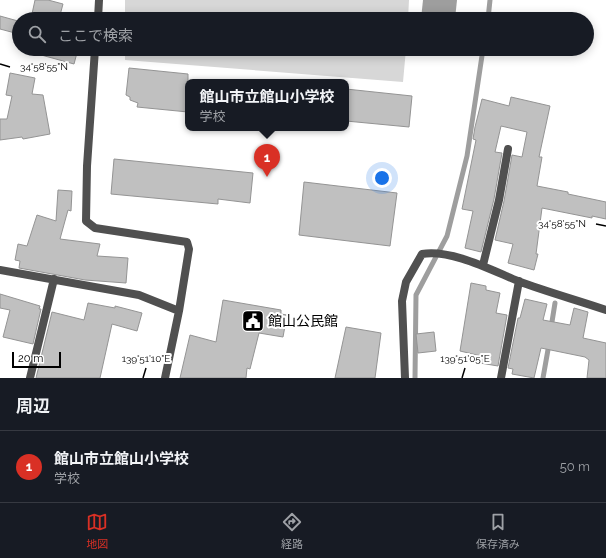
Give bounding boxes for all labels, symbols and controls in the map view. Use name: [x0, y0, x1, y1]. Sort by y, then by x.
search box: [12, 12, 594, 56]
icon: search: [26, 23, 48, 45]
text: ここで検索: [58, 27, 133, 45]
text: 34°58'55"N: [20, 61, 68, 72]
popup: [185, 79, 349, 131]
text: 館山市立館山小学校: [199, 88, 335, 106]
text: 学校: [199, 109, 226, 124]
pin: 1: [254, 144, 280, 177]
your location: [372, 168, 392, 188]
text: 34°58'55"N: [538, 218, 586, 229]
public building icon: 館山公民館: [240, 308, 266, 334]
place label: 館山公民館: [268, 313, 338, 329]
scale bar: [12, 350, 61, 369]
text: 20 m: [18, 352, 43, 365]
text: 139°51'10"E: [122, 353, 170, 364]
text: 139°51'05"E: [440, 353, 490, 364]
text: 周辺: [16, 396, 50, 416]
text: 館山市立館山小学校: [54, 450, 189, 468]
text: 1: [26, 459, 32, 474]
text: 50 m: [560, 459, 590, 474]
text: 学校: [54, 471, 80, 486]
tab: 地図: [86, 511, 108, 551]
tab: 経路: [281, 511, 303, 551]
tab: 保存済み: [476, 511, 520, 551]

